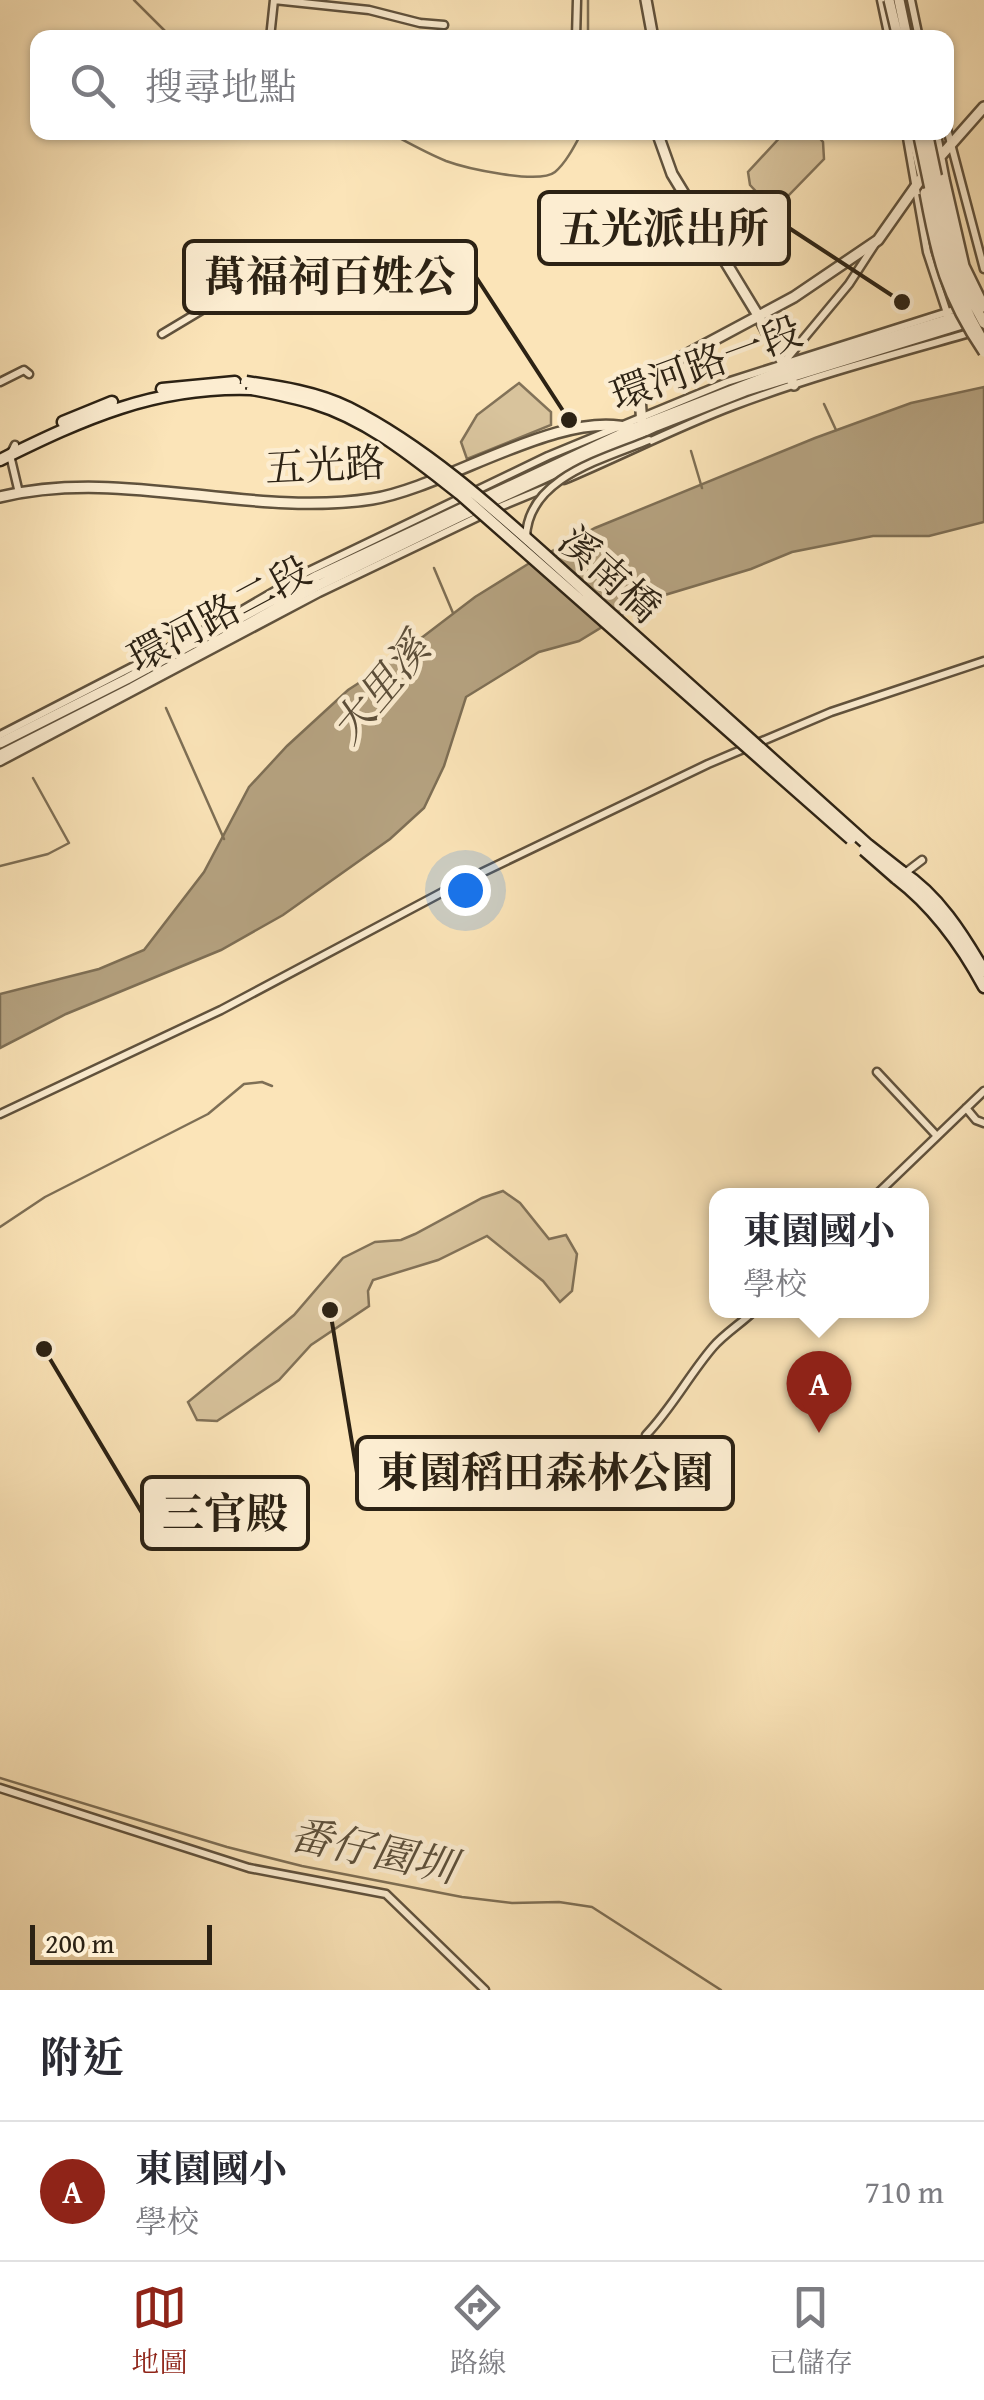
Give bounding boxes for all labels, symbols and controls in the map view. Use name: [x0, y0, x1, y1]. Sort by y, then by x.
search box: [30, 30, 954, 140]
icon: search: [65, 58, 120, 113]
text: 搜尋地點: [145, 58, 297, 114]
callout: 五光派出所: [539, 192, 789, 264]
text: 五光派出所: [559, 197, 769, 258]
callout: 萬福祠百姓公: [184, 241, 476, 313]
text: 萬福祠百姓公: [204, 245, 456, 306]
street label: 環河路一段: [602, 301, 810, 424]
street label: 五光路: [264, 432, 386, 497]
street label: 溪南橋: [546, 512, 675, 636]
street label: 環河路二段: [117, 541, 321, 687]
water label: 大里溪: [316, 617, 446, 756]
your location: [440, 865, 491, 916]
popup: [709, 1188, 929, 1318]
text: 東園國小: [743, 1202, 895, 1258]
text: 學校: [743, 1260, 807, 1307]
pin: A: [786, 1350, 852, 1433]
callout: 東園稻田森林公園: [357, 1437, 733, 1509]
text: 東園稻田森林公園: [377, 1441, 713, 1502]
callout: 三官殿: [142, 1477, 308, 1549]
text: 三官殿: [162, 1482, 288, 1543]
water label: 番仔園圳: [285, 1802, 467, 1898]
scale bar: [30, 1920, 212, 1964]
text: 200 m: [45, 1922, 114, 1963]
text: 附近: [40, 2026, 124, 2087]
text: 東園國小: [135, 2140, 287, 2196]
text: A: [62, 2168, 83, 2215]
text: 710 m: [865, 2168, 944, 2215]
text: 學校: [135, 2198, 199, 2245]
tab: 地圖: [131, 2280, 187, 2382]
tab: 路線: [450, 2280, 506, 2382]
tab: 已儲存: [769, 2280, 853, 2382]

